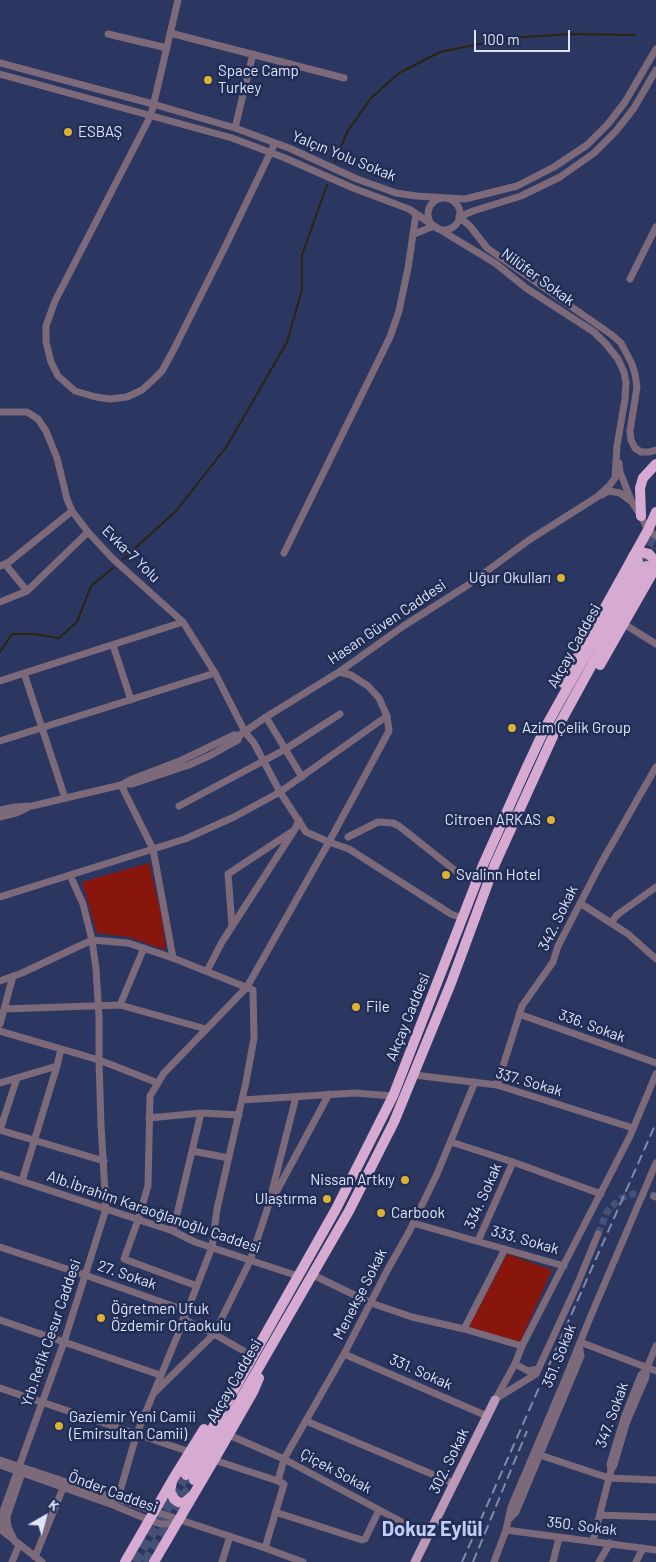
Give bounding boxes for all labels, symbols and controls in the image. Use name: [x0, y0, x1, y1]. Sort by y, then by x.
scale bar: [476, 20, 572, 52]
text: 100 m: [482, 30, 520, 48]
place label: Space Camp Turkey: [218, 62, 299, 97]
marker: Space Camp Turkey: [202, 74, 214, 86]
place label: ESBAŞ: [78, 123, 122, 141]
marker: ESBAŞ: [62, 126, 74, 138]
street label: Yalçın Yolu Sokak: [289, 127, 399, 185]
street label: Nilüfer Sokak: [498, 244, 578, 310]
street label: Evka-7 Yolu: [98, 522, 164, 586]
place label: Uğur Okulları: [469, 569, 551, 587]
marker: Uğur Okulları: [555, 572, 567, 584]
street label: Hasan Güven Caddesi: [325, 576, 449, 668]
street label: Akçay Caddesi: [543, 601, 605, 691]
place label: Azim Çelik Group: [522, 719, 631, 737]
marker: Azim Çelik Group: [506, 722, 518, 734]
place label: Citroen ARKAS: [445, 811, 541, 829]
marker: Citroen ARKAS: [545, 814, 557, 826]
place label: Svalinn Hotel: [456, 866, 540, 884]
marker: Svalinn Hotel: [440, 869, 452, 881]
street label: 342. Sokak: [534, 882, 582, 954]
street label: Akçay Caddesi: [382, 970, 434, 1064]
place label: File: [366, 998, 390, 1016]
marker: File: [350, 1001, 362, 1013]
street label: 336. Sokak: [556, 1006, 628, 1046]
street label: 337. Sokak: [494, 1064, 564, 1100]
street label: 334. Sokak: [460, 1160, 506, 1232]
street label: Alb.İbrahim Karaoğlanoğlu Caddesi: [45, 1167, 263, 1257]
place label: Nissan Artkıy: [310, 1171, 395, 1189]
marker: Nissan Artkıy: [399, 1174, 411, 1186]
place label: Ulaştırma: [255, 1190, 317, 1208]
marker: Ulaştırma: [321, 1193, 333, 1205]
place label: Carbook: [391, 1204, 445, 1222]
marker: Carbook: [375, 1207, 387, 1219]
street label: 333. Sokak: [489, 1222, 561, 1258]
street label: Menekşe Sokak: [329, 1245, 391, 1343]
street label: Yrb.Refik Cesur Caddesi: [17, 1257, 85, 1409]
street label: 27. Sokak: [95, 1257, 159, 1293]
place label: Öğretmen Ufuk Özdemir Ortaokulu: [111, 1300, 231, 1335]
marker: Öğretmen Ufuk Özdemir Ortaokulu: [95, 1312, 107, 1324]
street label: 351. Sokak: [538, 1322, 580, 1390]
street label: Akçay Caddesi: [203, 1336, 265, 1426]
street label: 331. Sokak: [387, 1350, 455, 1394]
street label: 347. Sokak: [592, 1380, 632, 1450]
place label: Gaziemir Yeni Camii (Emirsultan Camii): [69, 1408, 196, 1443]
marker: Gaziemir Yeni Camii (Emirsultan Camii): [53, 1420, 65, 1432]
street label: 302. Sokak: [425, 1425, 473, 1497]
street label: Çiçek Sokak: [297, 1445, 375, 1497]
street label: Önder Caddesi: [66, 1467, 160, 1517]
north arrow: [20, 1492, 70, 1542]
text: K: [46, 1495, 63, 1514]
street label: 350. Sokak: [546, 1513, 618, 1539]
district label: Dokuz Eylül: [382, 1517, 482, 1541]

